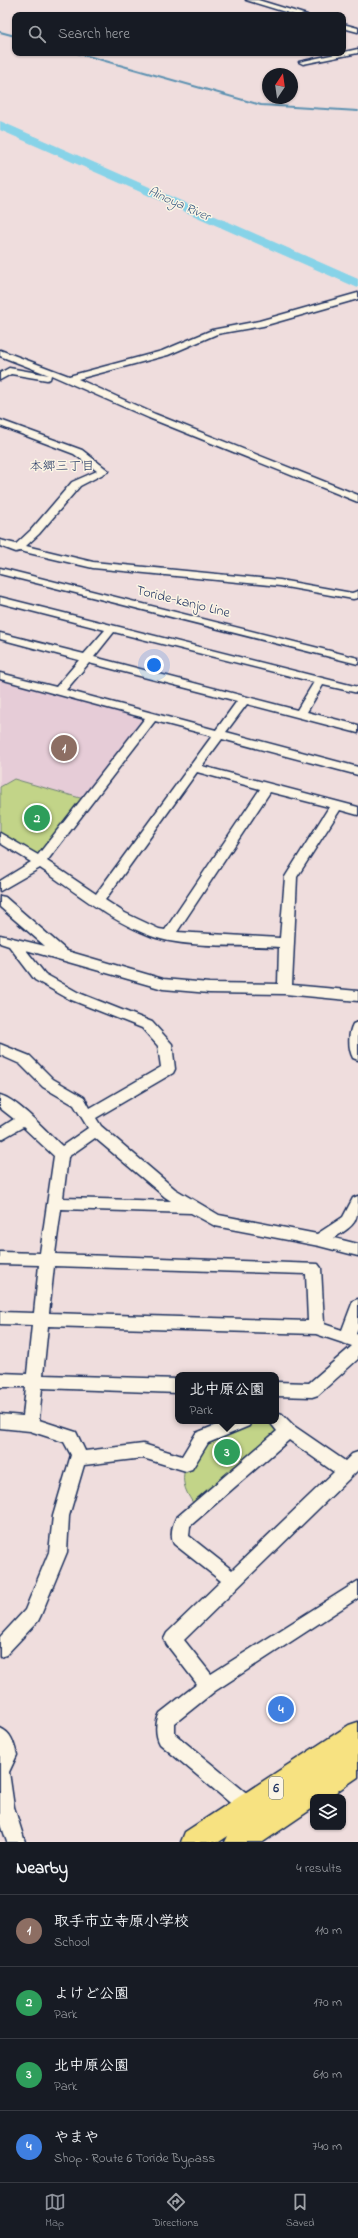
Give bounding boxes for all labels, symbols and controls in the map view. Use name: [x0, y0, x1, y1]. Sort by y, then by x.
search box: [12, 12, 346, 56]
icon: search: [26, 23, 48, 45]
text: Search here: [58, 23, 130, 45]
north arrow: [262, 68, 298, 104]
water label: Ainoya River: [145, 182, 215, 228]
district label: 本郷三丁目: [29, 457, 95, 476]
street label: Toride-kanjo Line: [134, 580, 233, 624]
your location: [144, 655, 164, 675]
pin: 1: [51, 733, 77, 763]
pin: 2: [24, 803, 50, 833]
popup: [175, 1372, 279, 1424]
text: 北中原公園: [189, 1379, 265, 1401]
text: Park: [189, 1401, 213, 1420]
pin: 3: [214, 1437, 240, 1467]
pin: 4: [268, 1694, 294, 1724]
road number: 6: [269, 1777, 283, 1799]
map controls: [310, 1794, 346, 1830]
button: layers: [310, 1794, 346, 1830]
text: Nearby: [16, 1856, 68, 1881]
text: 4 results: [296, 1859, 342, 1878]
text: 取手市立寺原小学校: [54, 1911, 189, 1933]
text: 1: [27, 1921, 31, 1940]
text: 110 m: [315, 1921, 342, 1940]
text: School: [54, 1933, 90, 1952]
text: よけど公園: [54, 1983, 129, 2005]
text: 2: [26, 1993, 32, 2012]
text: 170 m: [314, 1993, 342, 2012]
text: Park: [54, 2005, 78, 2024]
text: 北中原公園: [54, 2055, 129, 2077]
text: 3: [26, 2065, 32, 2084]
text: 610 m: [313, 2065, 342, 2084]
text: Park: [54, 2077, 78, 2096]
text: やまや: [54, 2127, 99, 2149]
text: 4: [26, 2137, 32, 2156]
text: 740 m: [312, 2137, 342, 2156]
text: Shop · Route 6 Toride Bypass: [54, 2149, 215, 2168]
tab: Map: [44, 2191, 66, 2231]
tab: Directions: [153, 2191, 198, 2231]
tab: Saved: [286, 2191, 314, 2231]

